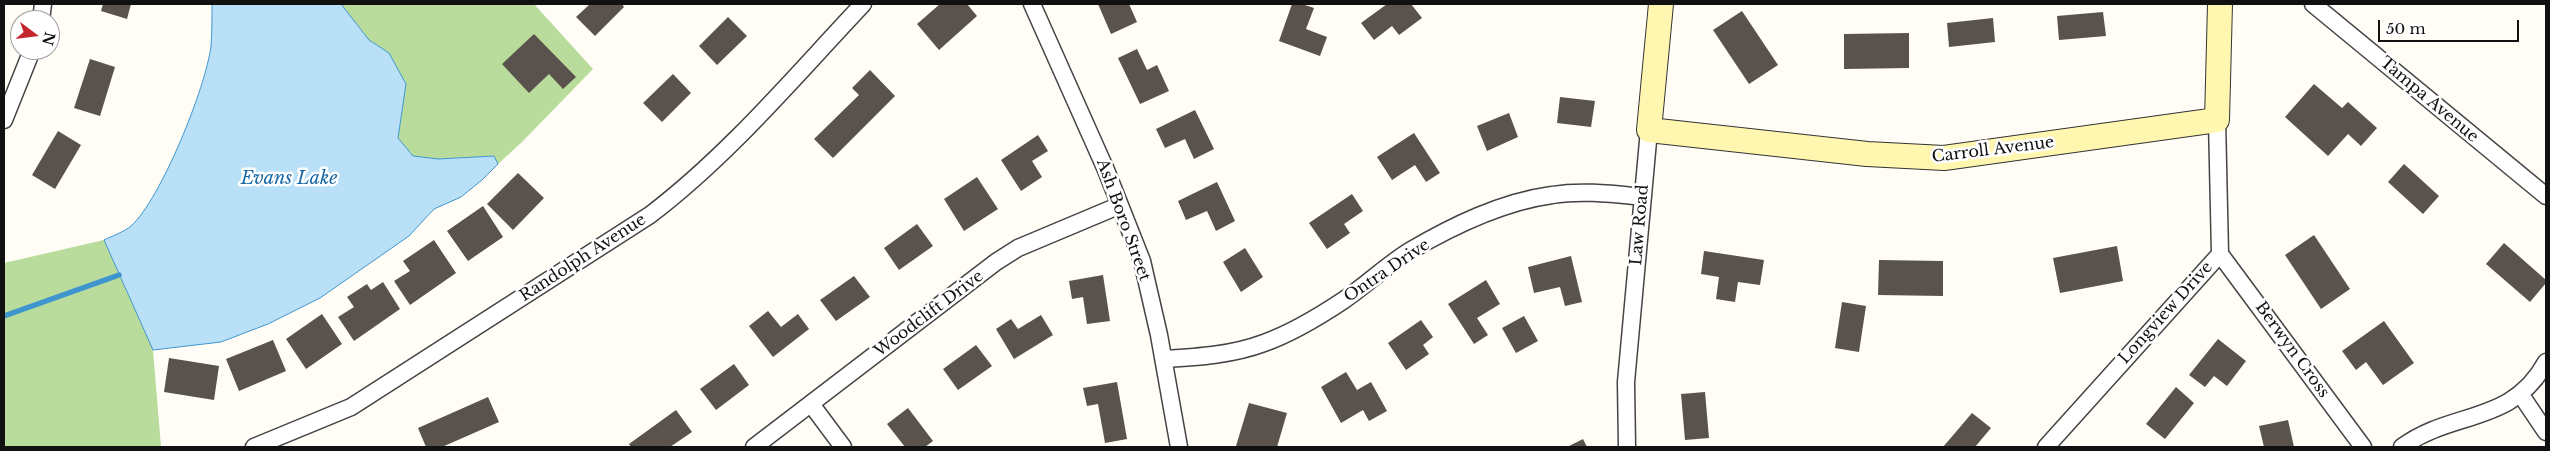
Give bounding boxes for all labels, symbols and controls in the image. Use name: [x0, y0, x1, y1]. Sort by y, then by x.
north arrow: [10, 10, 60, 60]
scale bar: [2380, 10, 2521, 42]
text: 50 m: [2386, 19, 2426, 38]
text: N: [38, 30, 59, 47]
street label: Tampa Avenue: [2376, 53, 2482, 147]
street label: Carroll Avenue: [1931, 133, 2055, 167]
street label: Ash Boro Street: [1092, 156, 1154, 284]
water label: Evans Lake: [241, 168, 337, 190]
street label: Law Road: [1627, 184, 1653, 266]
street label: Randolph Avenue: [516, 210, 650, 306]
street label: Ontra Drive: [1341, 235, 1433, 307]
street label: Longview Drive: [2115, 258, 2217, 368]
street label: Woodclift Drive: [871, 267, 987, 361]
street label: Berwyn Cross: [2251, 298, 2333, 402]

